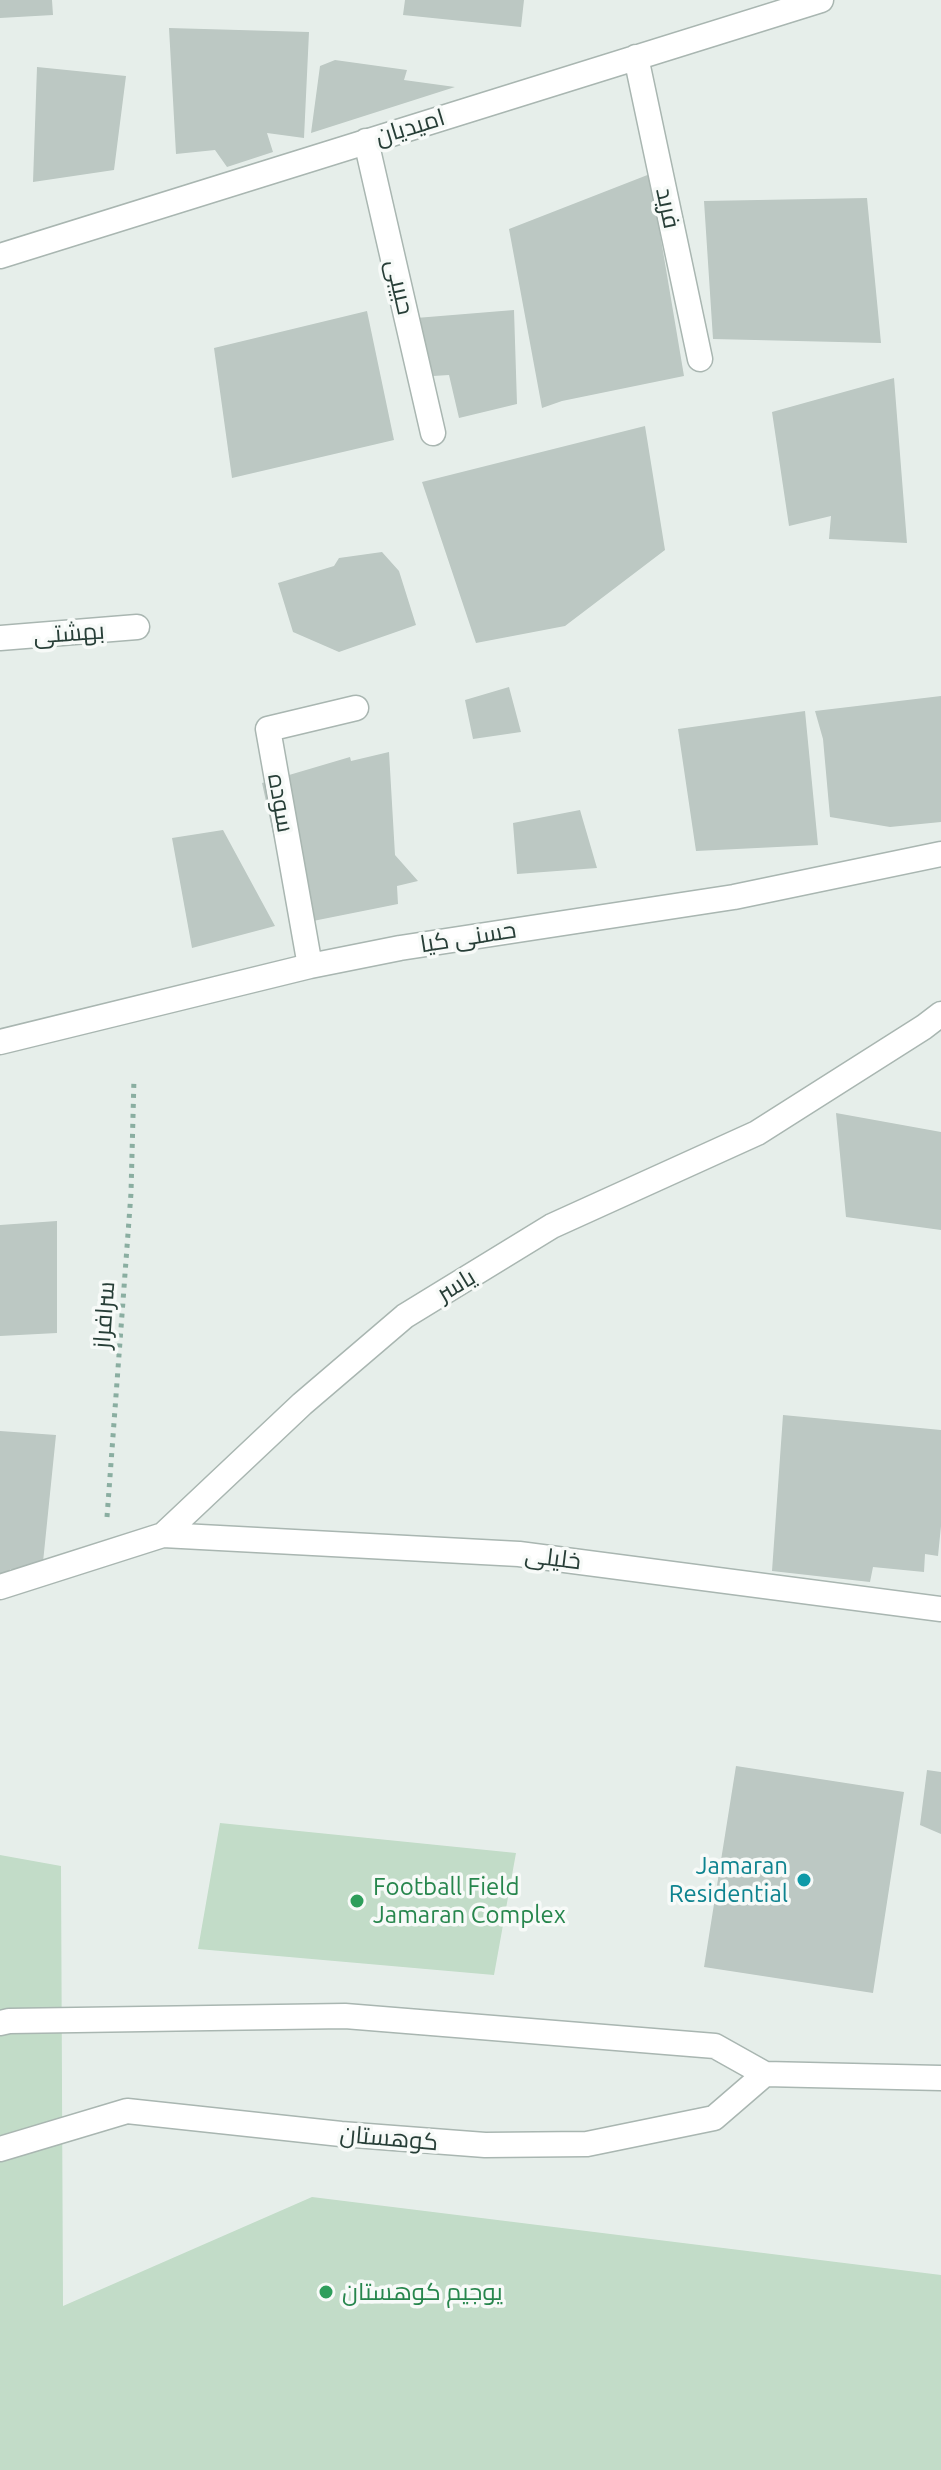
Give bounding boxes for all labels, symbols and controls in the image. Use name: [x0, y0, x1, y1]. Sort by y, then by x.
street label: امیدیان: [372, 103, 448, 151]
street label: فرید: [650, 185, 686, 231]
street label: حبیبی: [380, 257, 420, 317]
street label: بهشتی: [33, 616, 105, 650]
street label: سوده: [262, 771, 300, 835]
street label: حسنی کیا: [418, 915, 518, 959]
street label: یاسر: [431, 1262, 481, 1308]
street label: سرافراز: [87, 1280, 121, 1350]
street label: خلیلی: [523, 1540, 583, 1576]
place label: Jamaran Residential: [669, 1852, 788, 1908]
marker: Jamaran Residential: [795, 1871, 813, 1889]
place label: Football Field Jamaran Complex: [373, 1873, 566, 1929]
marker: Football Field Jamaran Complex: [348, 1892, 366, 1910]
street label: کوهستان: [339, 2119, 439, 2157]
place label: یوجیم کوهستان: [342, 2278, 503, 2306]
marker: یوجیم کوهستان: [317, 2283, 335, 2301]

